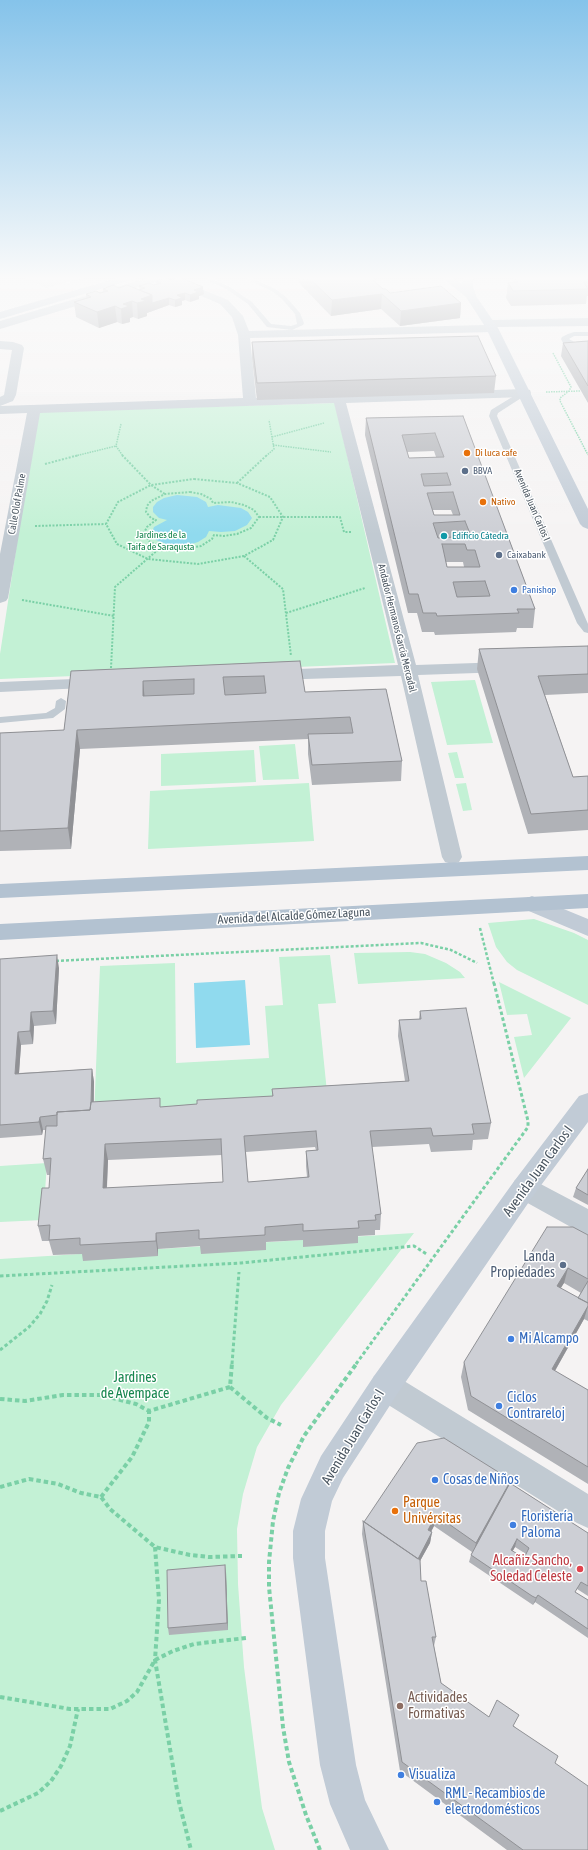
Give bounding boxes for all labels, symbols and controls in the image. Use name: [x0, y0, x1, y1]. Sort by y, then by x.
place label: Di luca cafe: [475, 447, 517, 459]
marker: Di luca cafe: [462, 448, 472, 458]
place label: BBVA: [473, 465, 492, 477]
marker: BBVA: [460, 466, 470, 476]
street label: Avenida Juan Carlos I: [511, 467, 553, 543]
street label: Calle Olof Palme: [6, 473, 28, 535]
place label: Nativo: [491, 496, 515, 508]
marker: Nativo: [478, 497, 488, 507]
park label: Jardines de la Taifa de Saraqusta: [128, 529, 194, 552]
place label: Edificio Cátedra: [452, 530, 509, 542]
marker: Edificio Cátedra: [439, 531, 449, 541]
place label: Caixabank: [507, 549, 546, 561]
marker: Caixabank: [494, 550, 504, 560]
street label: Andador Hermanos García Mercadal: [375, 563, 419, 693]
place label: Panishop: [522, 584, 556, 596]
marker: Panishop: [509, 585, 519, 595]
street label: Avenida del Alcalde Gómez Laguna: [217, 905, 371, 927]
street label: Avenida Juan Carlos I: [499, 1122, 577, 1220]
place label: Landa Propiedades: [490, 1249, 555, 1282]
marker: Landa Propiedades: [558, 1260, 568, 1270]
place label: Mi Alcampo: [519, 1331, 579, 1347]
marker: Mi Alcampo: [506, 1334, 516, 1344]
park label: Jardines de Avempace: [101, 1370, 169, 1402]
street label: Avenida Juan Carlos I: [318, 1386, 388, 1488]
place label: Ciclos Contrareloj: [507, 1390, 565, 1422]
marker: Ciclos Contrareloj: [494, 1401, 504, 1411]
place label: Cosas de Niños: [443, 1472, 519, 1488]
marker: Cosas de Niños: [430, 1475, 440, 1485]
place label: Parque Univérsitas: [403, 1495, 461, 1528]
marker: Parque Univérsitas: [390, 1506, 400, 1516]
place label: Floristería Paloma: [521, 1509, 573, 1542]
marker: Floristería Paloma: [508, 1520, 518, 1530]
place label: Alcañiz Sancho, Soledad Celeste: [490, 1553, 572, 1586]
marker: Alcañiz Sancho, Soledad Celeste: [575, 1564, 585, 1574]
place label: Actividades Formativas: [408, 1690, 467, 1722]
marker: Actividades Formativas: [395, 1701, 405, 1711]
place label: Visualiza: [409, 1767, 456, 1783]
marker: Visualiza: [396, 1770, 406, 1780]
place label: RML - Recambios de electrodomésticos: [445, 1786, 545, 1818]
marker: RML - Recambios de electrodomésticos: [432, 1797, 442, 1807]

